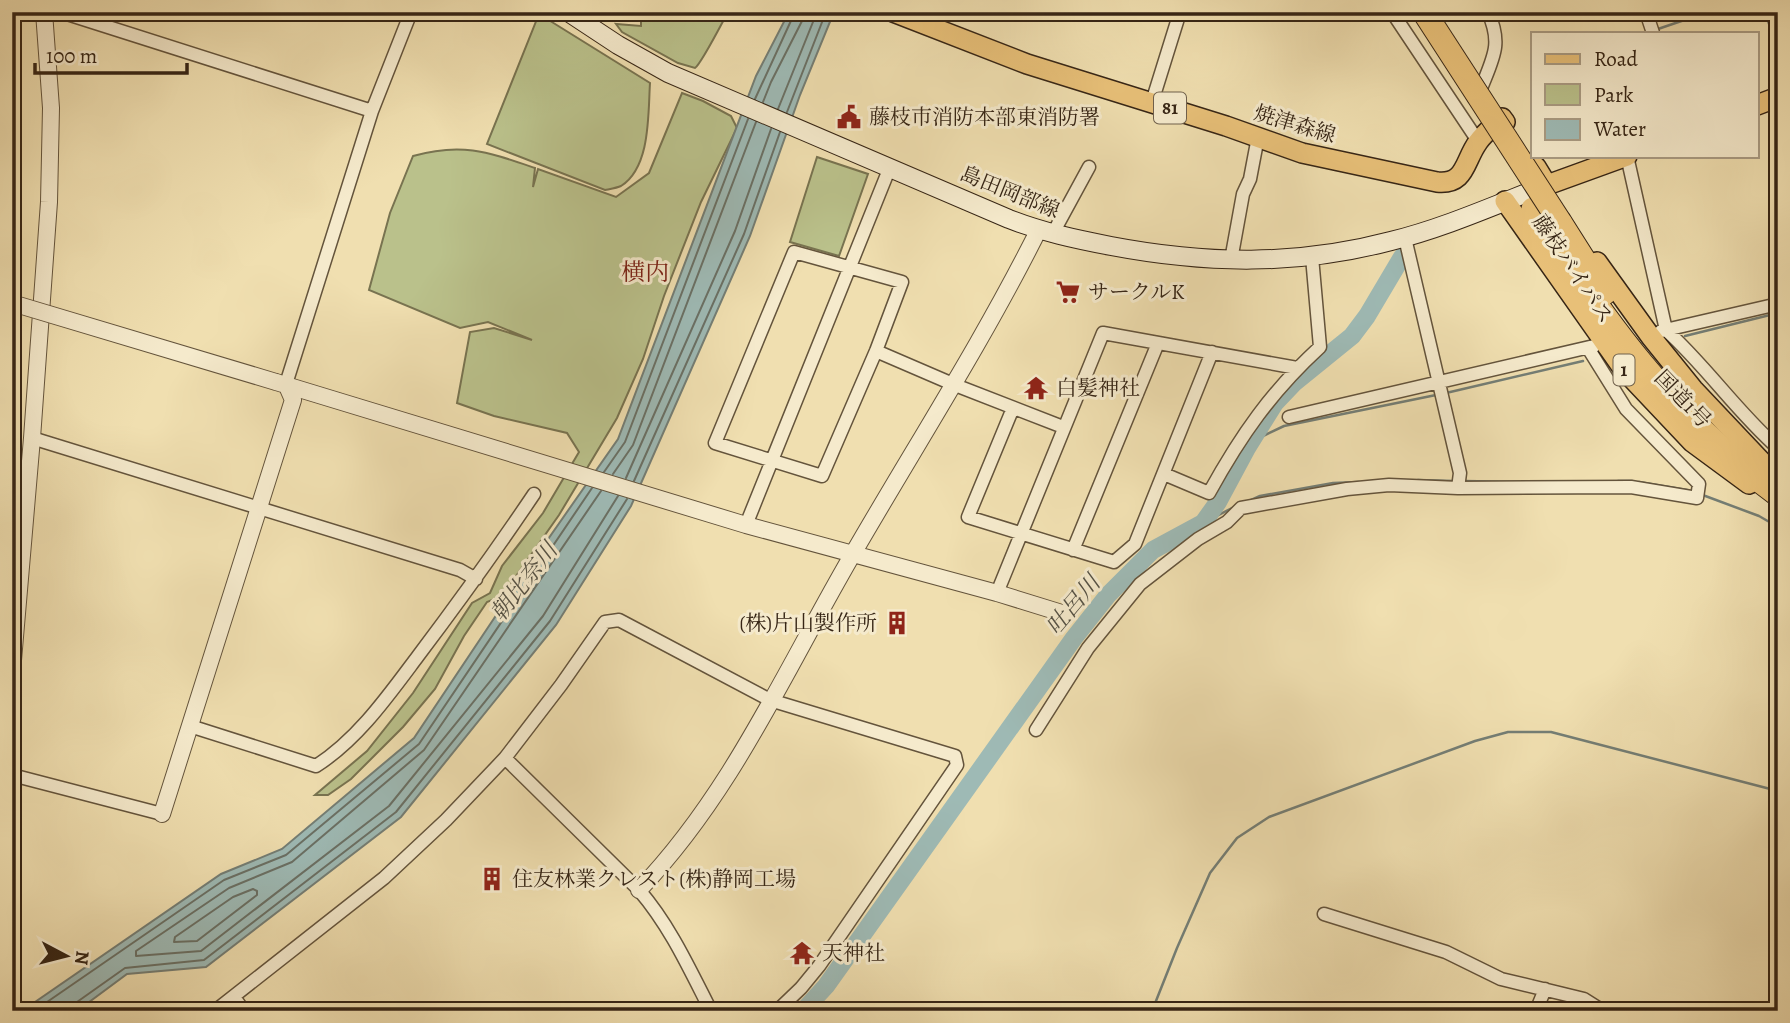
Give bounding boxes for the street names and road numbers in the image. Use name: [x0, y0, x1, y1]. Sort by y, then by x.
road number: 81: [1154, 92, 1186, 124]
street label: 焼津森線: [1251, 98, 1339, 150]
street label: 島田岡部線: [956, 159, 1064, 225]
street label: 藤枝バイパス: [1526, 209, 1620, 329]
road number: 1: [1614, 354, 1634, 386]
street label: 国道1号: [1649, 364, 1717, 434]

